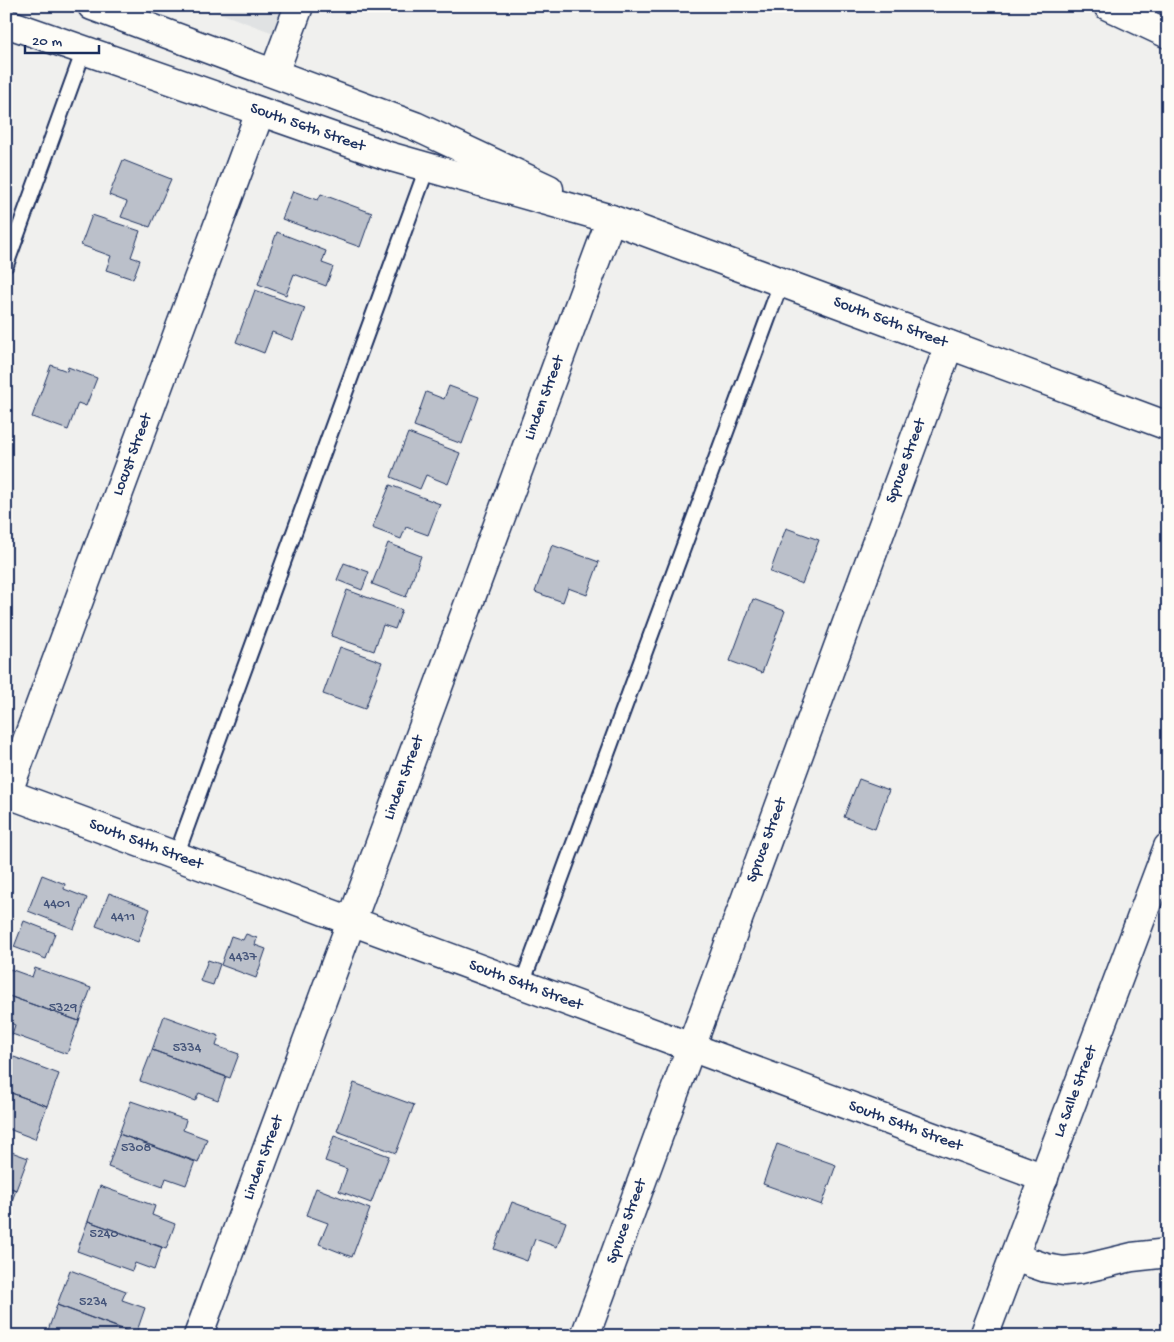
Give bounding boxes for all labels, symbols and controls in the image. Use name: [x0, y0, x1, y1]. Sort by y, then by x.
scale bar: [25, 22, 99, 54]
text: 20 m: [32, 33, 62, 51]
street label: South 56th Street: [247, 99, 369, 157]
street label: South 56th Street: [830, 293, 951, 353]
street label: Linden Street: [521, 352, 570, 443]
street label: Locust Street: [109, 410, 157, 498]
street label: Spruce Street: [882, 415, 931, 506]
street label: Linden Street: [380, 732, 429, 823]
street label: Spruce Street: [743, 794, 792, 885]
street label: South 54th Street: [86, 815, 207, 875]
house number: 4401: [44, 896, 70, 913]
house number: 4411: [111, 909, 135, 926]
house number: 4437: [229, 949, 258, 966]
street label: South 54th Street: [466, 956, 586, 1016]
house number: 5329: [49, 1000, 77, 1017]
house number: 5334: [173, 1040, 202, 1057]
street label: La Salle Street: [1050, 1042, 1102, 1140]
street label: South 54th Street: [846, 1097, 966, 1157]
street label: Linden Street: [240, 1112, 289, 1203]
house number: 5308: [121, 1140, 151, 1157]
street label: Spruce Street: [603, 1175, 652, 1266]
house number: 5240: [90, 1226, 118, 1243]
house number: 5234: [79, 1294, 107, 1311]

